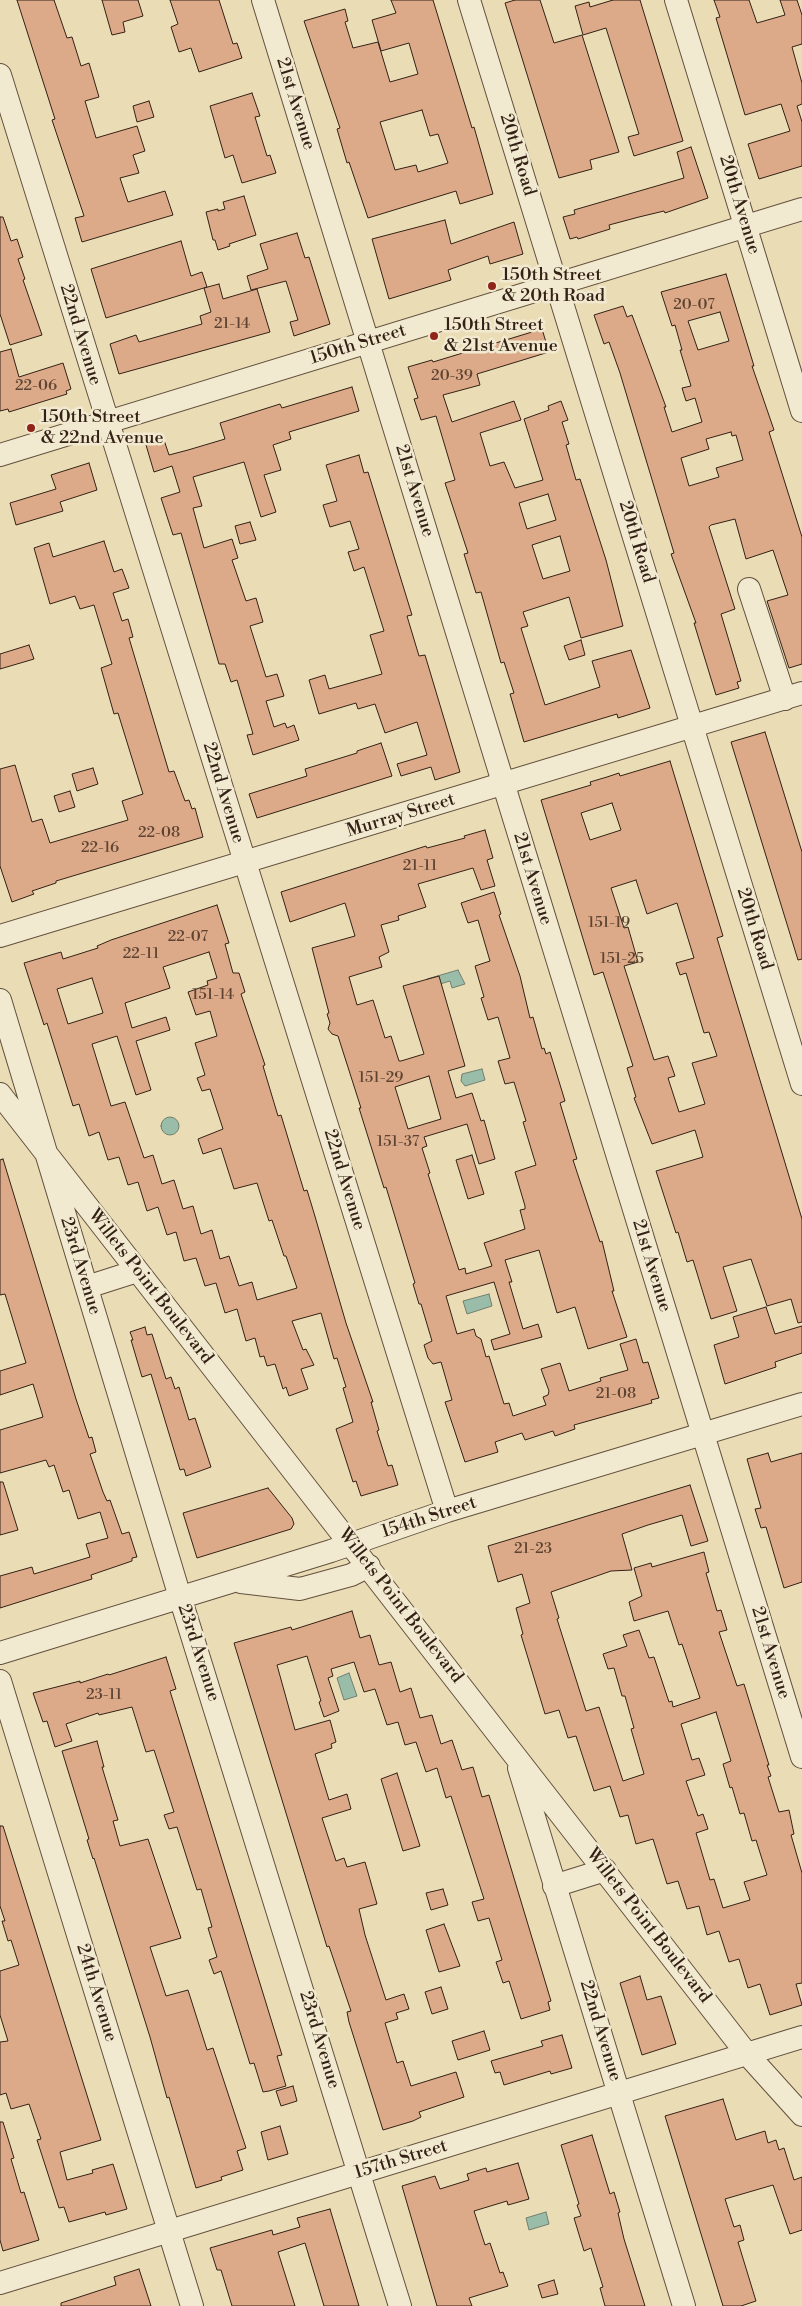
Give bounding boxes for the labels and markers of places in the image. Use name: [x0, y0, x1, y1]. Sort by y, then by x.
place label: 150th Street & 20th Road: [502, 265, 605, 308]
marker: 150th Street & 20th Road: [486, 280, 498, 292]
place label: 150th Street & 21st Avenue: [444, 315, 558, 358]
marker: 150th Street & 21st Avenue: [428, 330, 440, 342]
place label: 150th Street & 22nd Avenue: [41, 407, 164, 449]
marker: 150th Street & 22nd Avenue: [25, 422, 37, 434]

